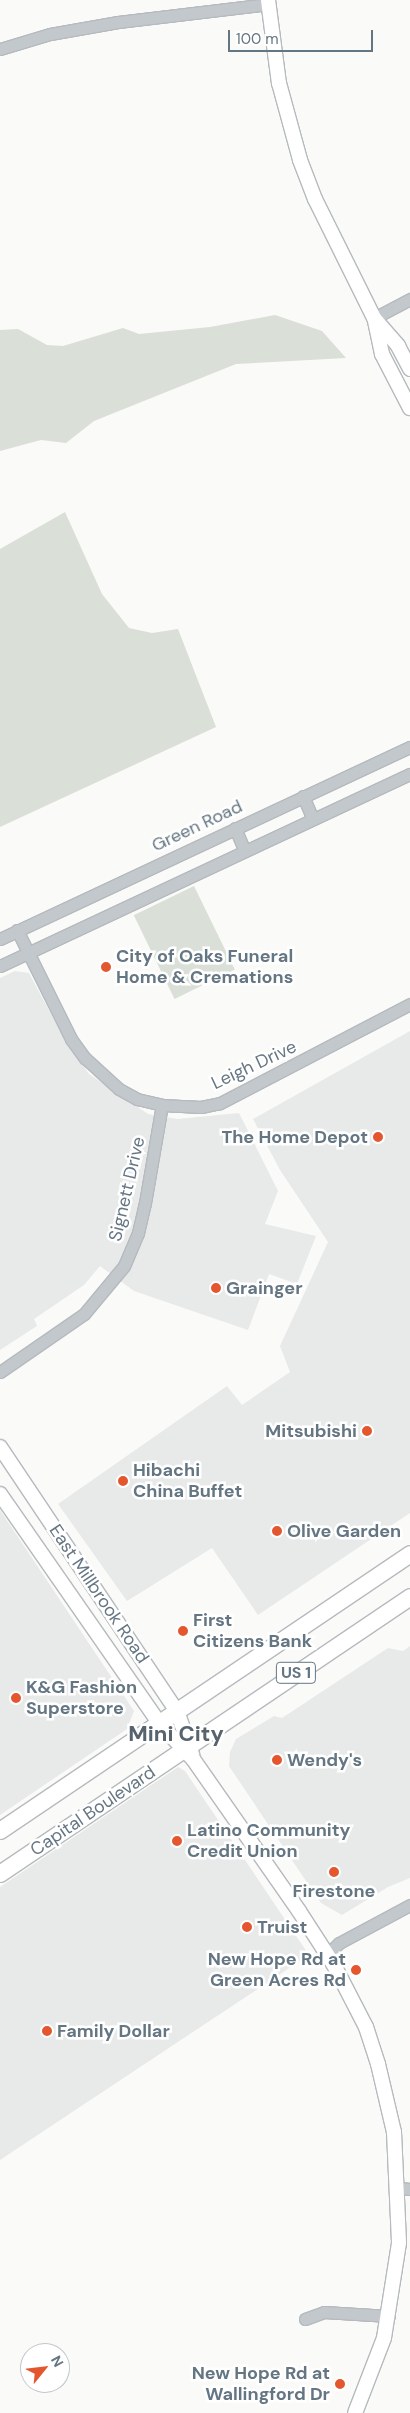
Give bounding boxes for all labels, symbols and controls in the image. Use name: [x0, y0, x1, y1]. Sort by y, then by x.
scale bar: [230, 20, 375, 52]
text: 100 m: [236, 29, 279, 49]
street label: Green Road: [148, 796, 246, 856]
place label: City of Oaks Funeral Home & Cremations: [116, 946, 293, 989]
marker: City of Oaks Funeral Home & Cremations: [100, 961, 112, 973]
street label: Leigh Drive: [208, 1036, 300, 1094]
place label: The Home Depot: [221, 1126, 368, 1148]
marker: The Home Depot: [372, 1131, 384, 1143]
street label: Signett Drive: [104, 1135, 150, 1243]
place label: Grainger: [226, 1277, 303, 1299]
marker: Grainger: [210, 1282, 222, 1294]
place label: Mitsubishi: [265, 1420, 357, 1442]
marker: Mitsubishi: [361, 1425, 373, 1437]
place label: Hibachi China Buffet: [133, 1460, 242, 1502]
marker: Hibachi China Buffet: [117, 1475, 129, 1487]
place label: Olive Garden: [287, 1520, 401, 1542]
street label: East Millbrook Road: [45, 1521, 153, 1667]
marker: Olive Garden: [271, 1525, 283, 1537]
place label: First Citizens Bank: [193, 1610, 312, 1652]
marker: First Citizens Bank: [177, 1625, 189, 1637]
road number: US 1: [275, 1660, 317, 1686]
place label: K&G Fashion Superstore: [26, 1677, 137, 1720]
marker: K&G Fashion Superstore: [10, 1692, 22, 1704]
district label: Mini City: [128, 1721, 224, 1747]
place label: Wendy's: [287, 1749, 362, 1771]
marker: Wendy's: [271, 1754, 283, 1766]
street label: Capital Boulevard: [26, 1761, 160, 1861]
place label: Latino Community Credit Union: [187, 1820, 350, 1862]
marker: Latino Community Credit Union: [171, 1835, 183, 1847]
marker: Firestone: [328, 1866, 340, 1878]
place label: Firestone: [293, 1880, 375, 1902]
place label: Truist: [257, 1916, 307, 1938]
marker: Truist: [241, 1921, 253, 1933]
place label: New Hope Rd at Green Acres Rd: [208, 1949, 346, 1992]
marker: New Hope Rd at Green Acres Rd: [350, 1964, 362, 1976]
place label: Family Dollar: [57, 2020, 170, 2042]
marker: Family Dollar: [41, 2025, 53, 2037]
north arrow: [20, 2343, 70, 2393]
text: N: [47, 2352, 68, 2370]
place label: New Hope Rd at Wallingford Dr: [192, 2363, 330, 2406]
marker: New Hope Rd at Wallingford Dr: [334, 2378, 346, 2390]

